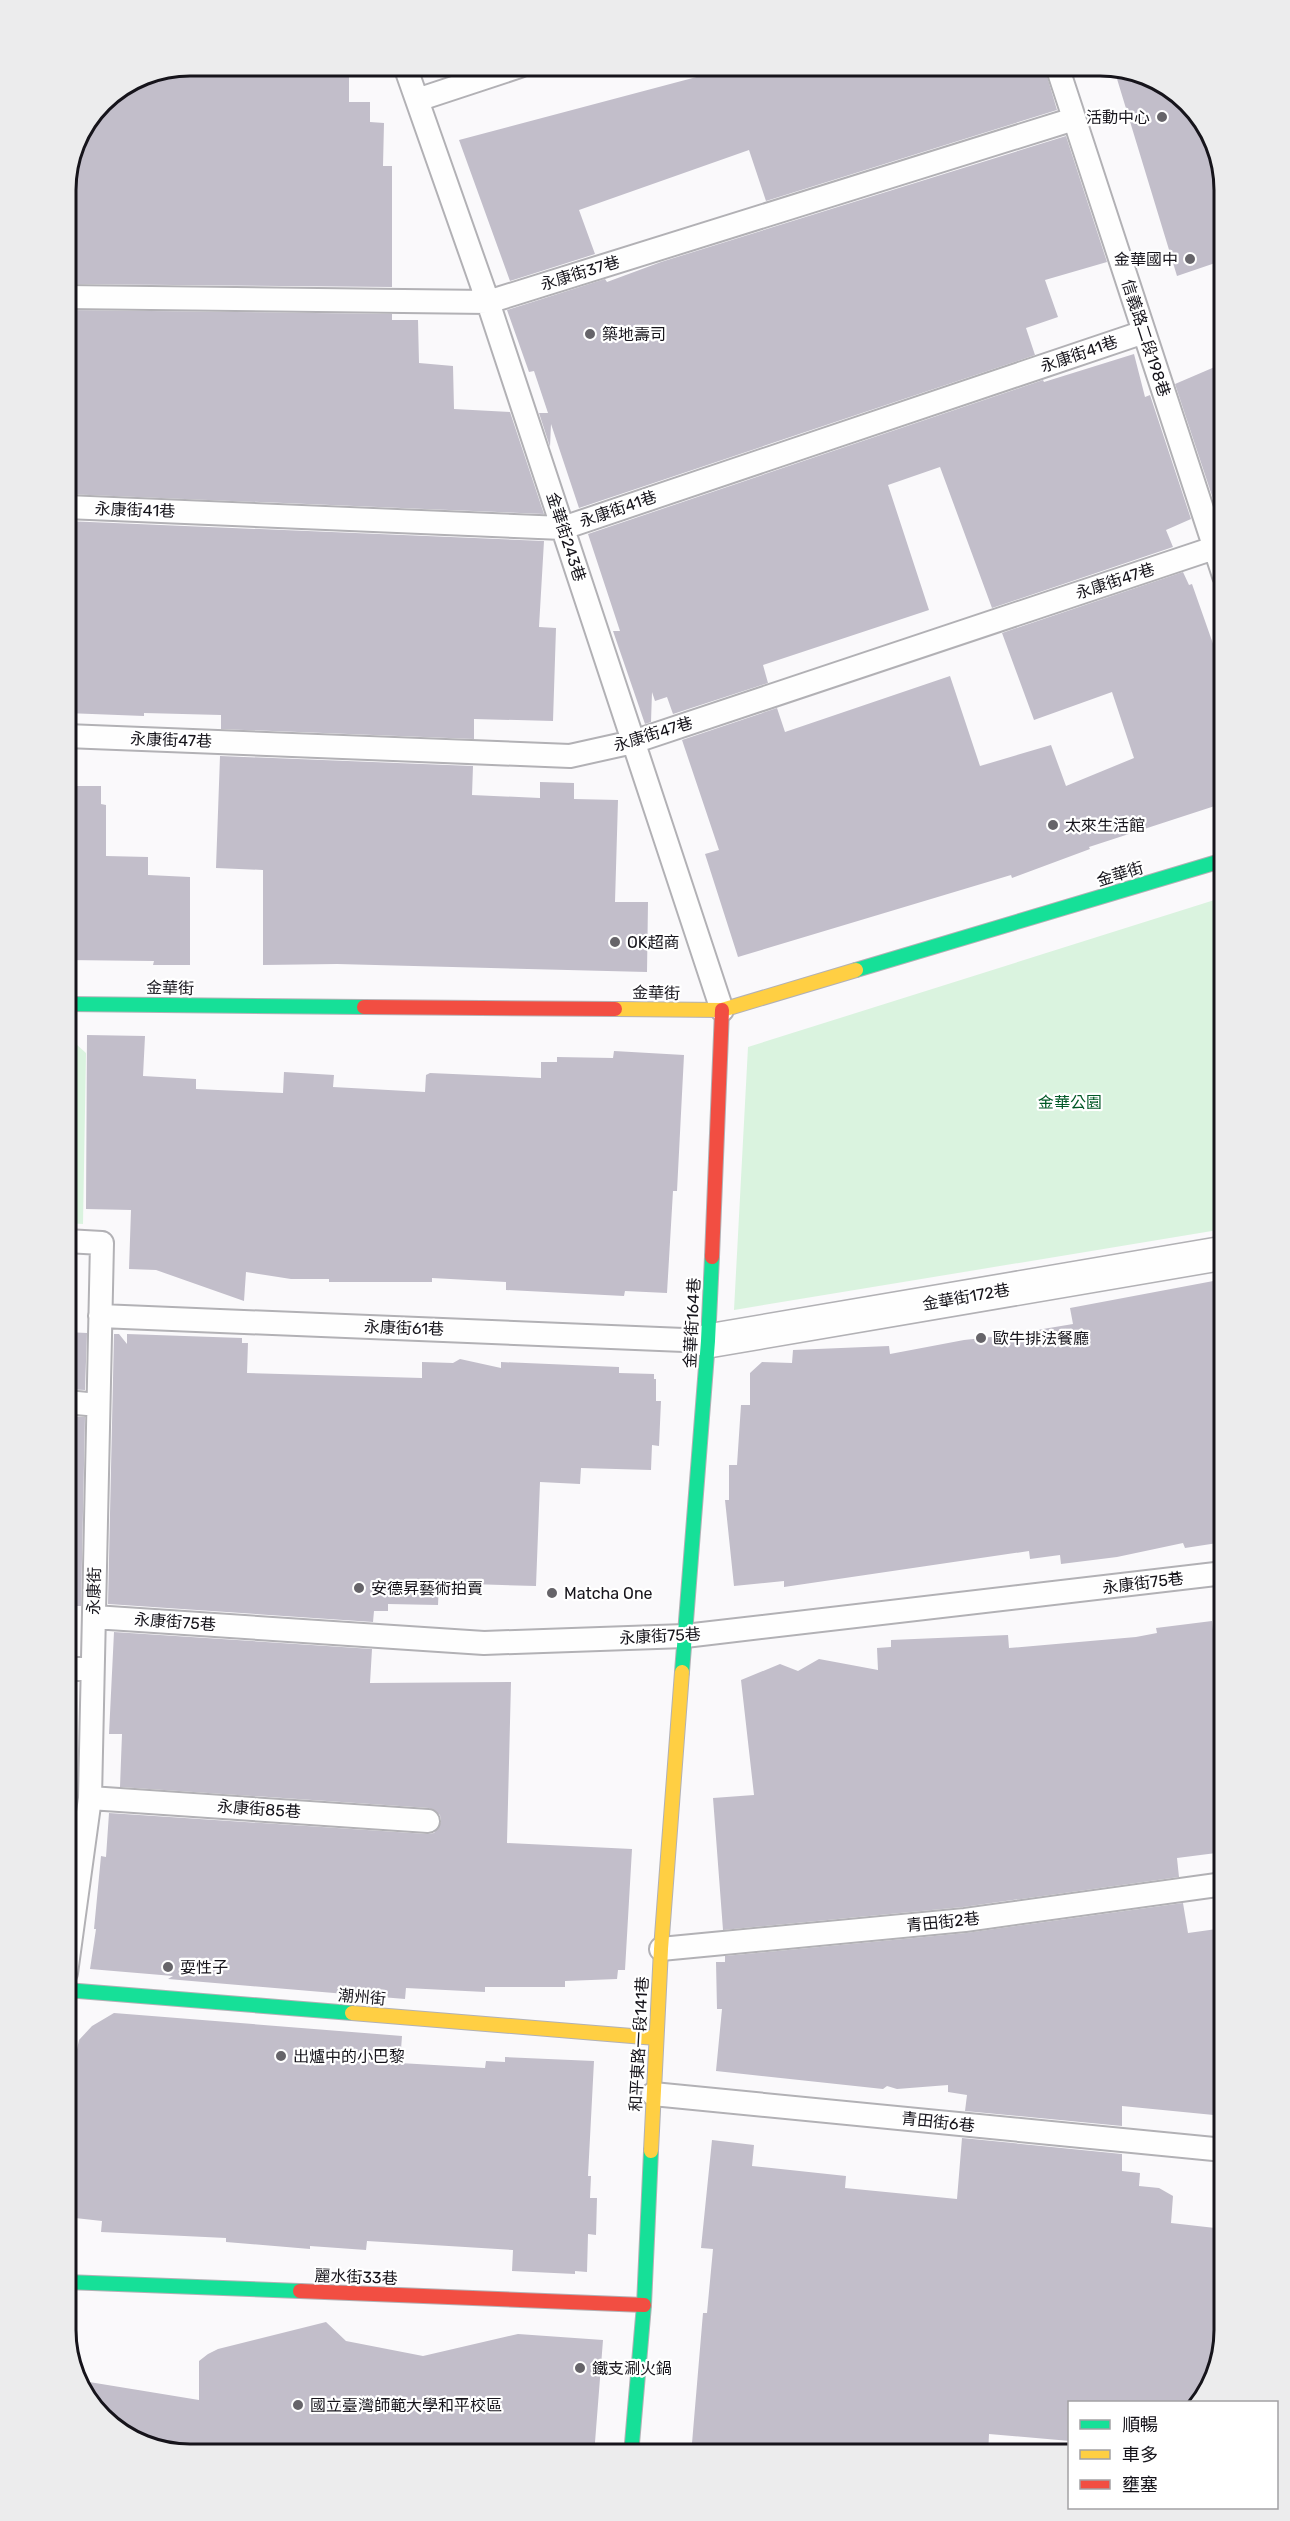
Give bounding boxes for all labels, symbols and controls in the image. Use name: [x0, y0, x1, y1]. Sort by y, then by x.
place label: 活動中心: [1086, 108, 1150, 127]
marker: 活動中心: [1155, 110, 1169, 124]
place label: 金華國中: [1114, 250, 1178, 269]
street label: 永康街37巷: [538, 252, 622, 294]
marker: 金華國中: [1183, 252, 1197, 266]
street label: 信義路二段198巷: [1118, 277, 1174, 399]
place label: 築地壽司: [602, 325, 666, 344]
marker: 築地壽司: [583, 327, 597, 341]
street label: 永康街41巷: [1038, 332, 1120, 376]
street label: 永康街41巷: [577, 487, 659, 531]
street label: 金華街243巷: [543, 490, 589, 584]
street label: 永康街41巷: [94, 499, 176, 521]
street label: 永康街47巷: [1073, 559, 1157, 603]
street label: 永康街47巷: [611, 713, 695, 755]
street label: 永康街47巷: [130, 729, 212, 751]
place label: 太來生活館: [1065, 816, 1145, 835]
marker: 太來生活館: [1046, 818, 1060, 832]
street label: 金華街: [1094, 858, 1146, 890]
place label: OK超商: [627, 933, 679, 952]
marker: OK超商: [608, 935, 622, 949]
street label: 金華街: [146, 978, 194, 998]
street label: 金華街: [632, 983, 680, 1003]
park label: 金華公園: [1038, 1093, 1102, 1112]
street label: 金華街164巷: [680, 1277, 704, 1369]
street label: 金華街172巷: [921, 1280, 1011, 1314]
street label: 永康街61巷: [364, 1317, 444, 1339]
place label: 歐牛排法餐廳: [993, 1329, 1089, 1348]
marker: 歐牛排法餐廳: [974, 1331, 988, 1345]
street label: 永康街: [84, 1567, 104, 1615]
street label: 永康街75巷: [1101, 1569, 1185, 1597]
place label: 安德昇藝術拍賣: [371, 1579, 483, 1598]
marker: 安德昇藝術拍賣: [352, 1581, 366, 1595]
place label: Matcha One: [564, 1584, 653, 1603]
marker: Matcha One: [545, 1586, 559, 1600]
street label: 永康街75巷: [134, 1610, 216, 1634]
street label: 永康街75巷: [619, 1624, 701, 1648]
street label: 永康街85巷: [217, 1797, 301, 1821]
street label: 青田街2巷: [906, 1909, 980, 1935]
place label: 耍性子: [180, 1958, 228, 1977]
marker: 耍性子: [161, 1960, 175, 1974]
street label: 和平東路一段141巷: [626, 1976, 652, 2112]
street label: 潮州街: [337, 1985, 387, 2009]
place label: 出爐中的小巴黎: [293, 2047, 405, 2066]
marker: 出爐中的小巴黎: [274, 2049, 288, 2063]
street label: 青田街6巷: [900, 2109, 976, 2135]
street label: 麗水街33巷: [314, 2266, 398, 2288]
place label: 鐵支涮火鍋: [592, 2359, 672, 2378]
marker: 鐵支涮火鍋: [573, 2361, 587, 2375]
place label: 國立臺灣師範大學和平校區: [310, 2396, 502, 2415]
marker: 國立臺灣師範大學和平校區: [291, 2398, 305, 2412]
legend: [1068, 2401, 1278, 2509]
text: 順暢: [1122, 2414, 1158, 2436]
text: 車多: [1122, 2444, 1158, 2466]
text: 壅塞: [1122, 2474, 1158, 2496]

